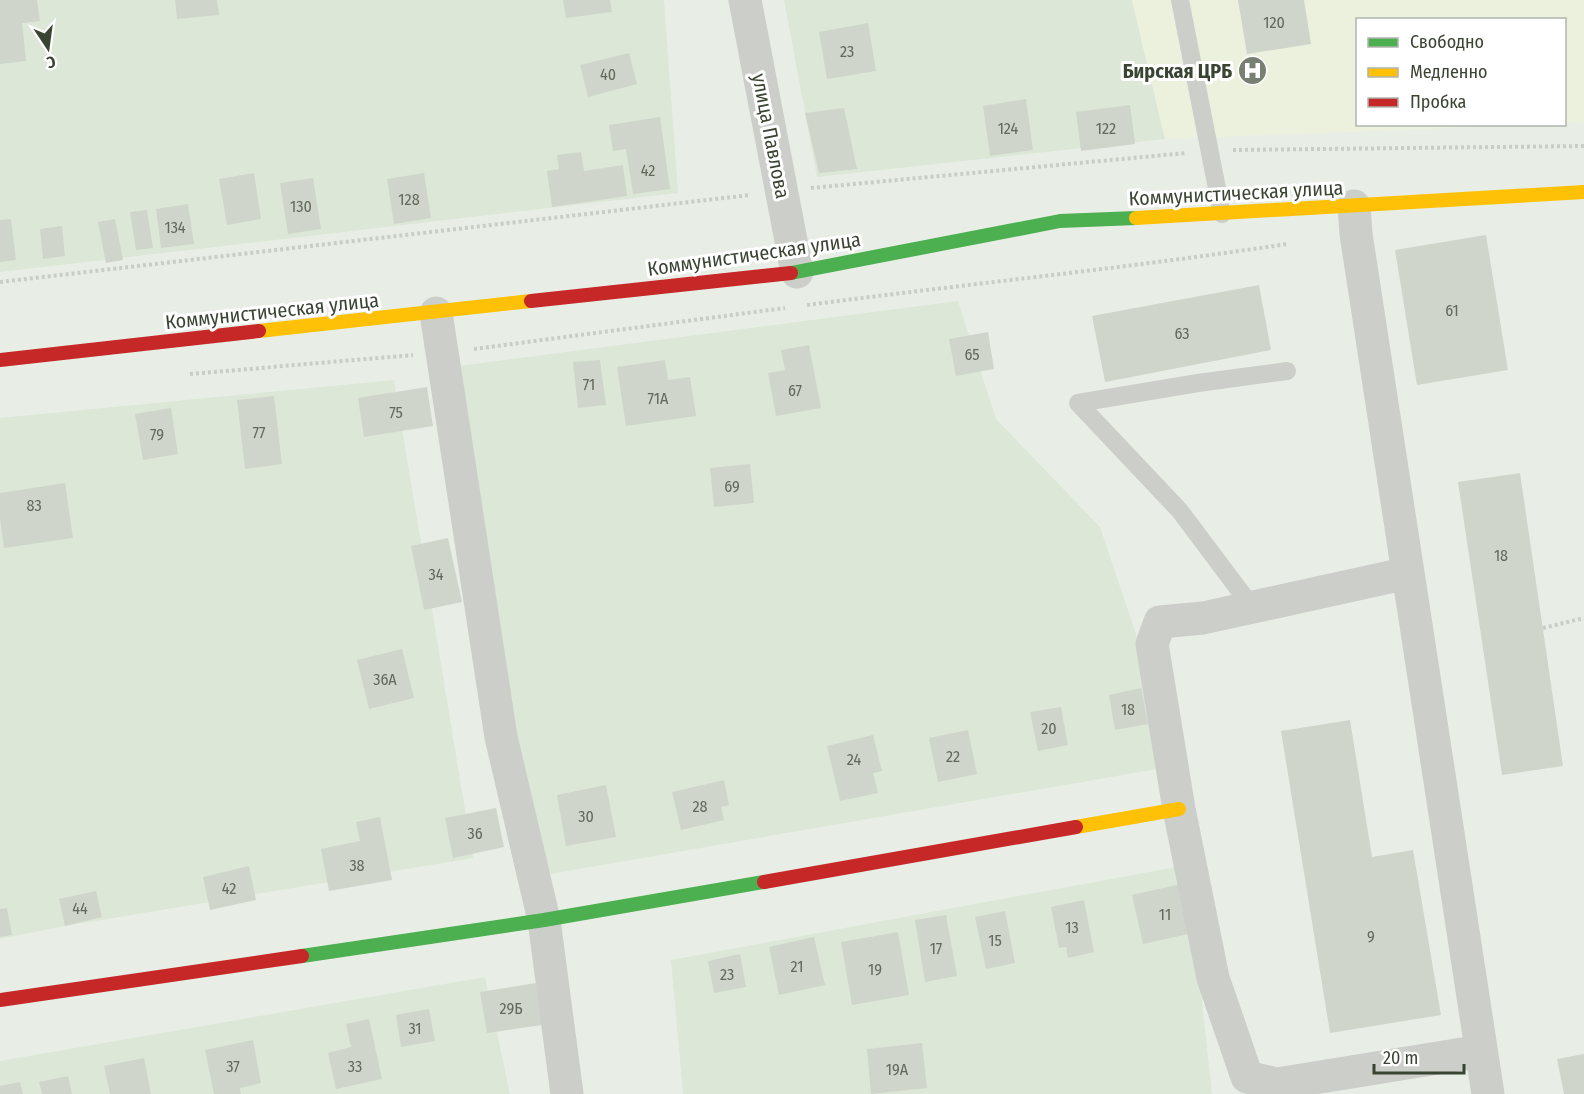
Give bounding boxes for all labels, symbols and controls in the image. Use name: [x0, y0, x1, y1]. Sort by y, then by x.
house number: 120: [1263, 13, 1285, 32]
north arrow: [18, 18, 78, 78]
legend: [1356, 18, 1566, 126]
text: Свободно: [1410, 31, 1484, 53]
house number: 23: [840, 42, 854, 61]
text: С: [44, 52, 57, 72]
hospital icon: Бирская ЦРБ: [1237, 55, 1269, 87]
place label: Бирская ЦРБ: [1123, 59, 1232, 83]
text: Медленно: [1410, 61, 1488, 83]
house number: 40: [600, 65, 616, 84]
street label: улица Павлова: [747, 71, 795, 201]
text: Пробка: [1410, 91, 1466, 113]
house number: 124: [998, 119, 1019, 138]
house number: 122: [1096, 119, 1116, 138]
house number: 42: [641, 161, 655, 180]
street label: Коммунистическая улица: [1128, 175, 1344, 211]
house number: 128: [398, 190, 420, 209]
house number: 130: [290, 197, 312, 216]
house number: 134: [164, 218, 186, 237]
street label: Коммунистическая улица: [646, 227, 862, 281]
street label: Коммунистическая улица: [164, 288, 380, 334]
house number: 61: [1445, 301, 1459, 320]
house number: 63: [1174, 324, 1190, 343]
house number: 65: [964, 345, 980, 364]
house number: 71: [583, 375, 595, 394]
house number: 67: [788, 381, 803, 400]
house number: 71А: [648, 389, 669, 408]
house number: 75: [389, 403, 403, 422]
house number: 77: [252, 423, 266, 442]
house number: 79: [150, 425, 164, 444]
house number: 69: [724, 477, 740, 496]
house number: 83: [26, 496, 42, 515]
house number: 18: [1494, 546, 1508, 565]
house number: 34: [429, 565, 444, 584]
house number: 36А: [373, 670, 397, 689]
house number: 18: [1121, 700, 1135, 719]
house number: 20: [1041, 719, 1057, 738]
house number: 22: [946, 747, 960, 766]
house number: 24: [847, 750, 861, 769]
house number: 28: [692, 797, 708, 816]
house number: 30: [578, 807, 594, 826]
house number: 36: [467, 824, 483, 843]
house number: 38: [349, 856, 365, 875]
house number: 42: [222, 879, 236, 898]
house number: 44: [72, 899, 88, 918]
house number: 11: [1159, 905, 1171, 924]
house number: 13: [1065, 918, 1079, 937]
house number: 9: [1367, 927, 1375, 946]
house number: 15: [988, 931, 1002, 950]
house number: 17: [930, 939, 943, 958]
house number: 21: [791, 957, 803, 976]
house number: 19: [868, 960, 882, 979]
house number: 23: [720, 965, 734, 984]
house number: 29Б: [499, 999, 523, 1018]
house number: 31: [408, 1019, 422, 1038]
scale bar: [1374, 1037, 1464, 1075]
text: 20 m: [1383, 1047, 1418, 1069]
house number: 37: [226, 1057, 240, 1076]
house number: 33: [348, 1057, 362, 1076]
house number: 19А: [886, 1060, 909, 1079]

